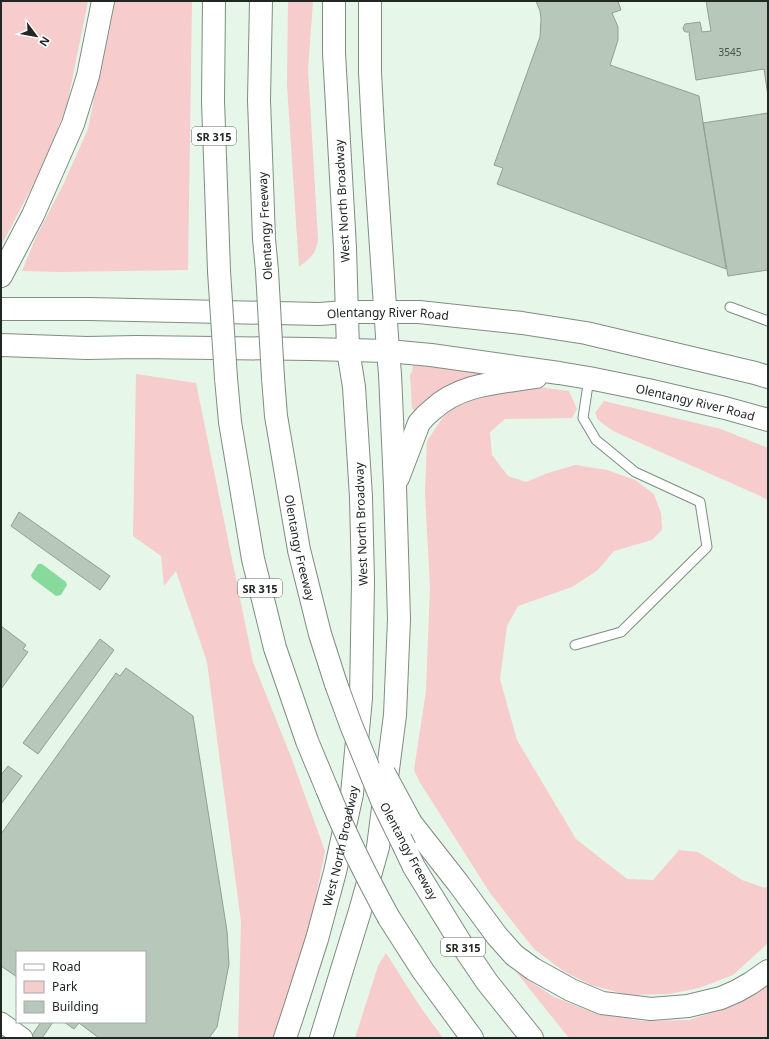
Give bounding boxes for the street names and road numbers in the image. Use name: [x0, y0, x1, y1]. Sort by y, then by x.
road number: SR 315: [192, 127, 236, 145]
street label: West North Broadway: [330, 138, 354, 263]
street label: Olentangy Freeway: [254, 171, 276, 281]
street label: Olentangy River Road: [326, 304, 450, 324]
street label: Olentangy River Road: [634, 379, 757, 424]
street label: West North Broadway: [350, 461, 372, 586]
street label: Olentangy Freeway: [281, 493, 320, 603]
road number: SR 315: [238, 579, 282, 597]
street label: West North Broadway: [318, 784, 361, 908]
street label: Olentangy Freeway: [376, 799, 442, 904]
road number: SR 315: [441, 938, 485, 956]

